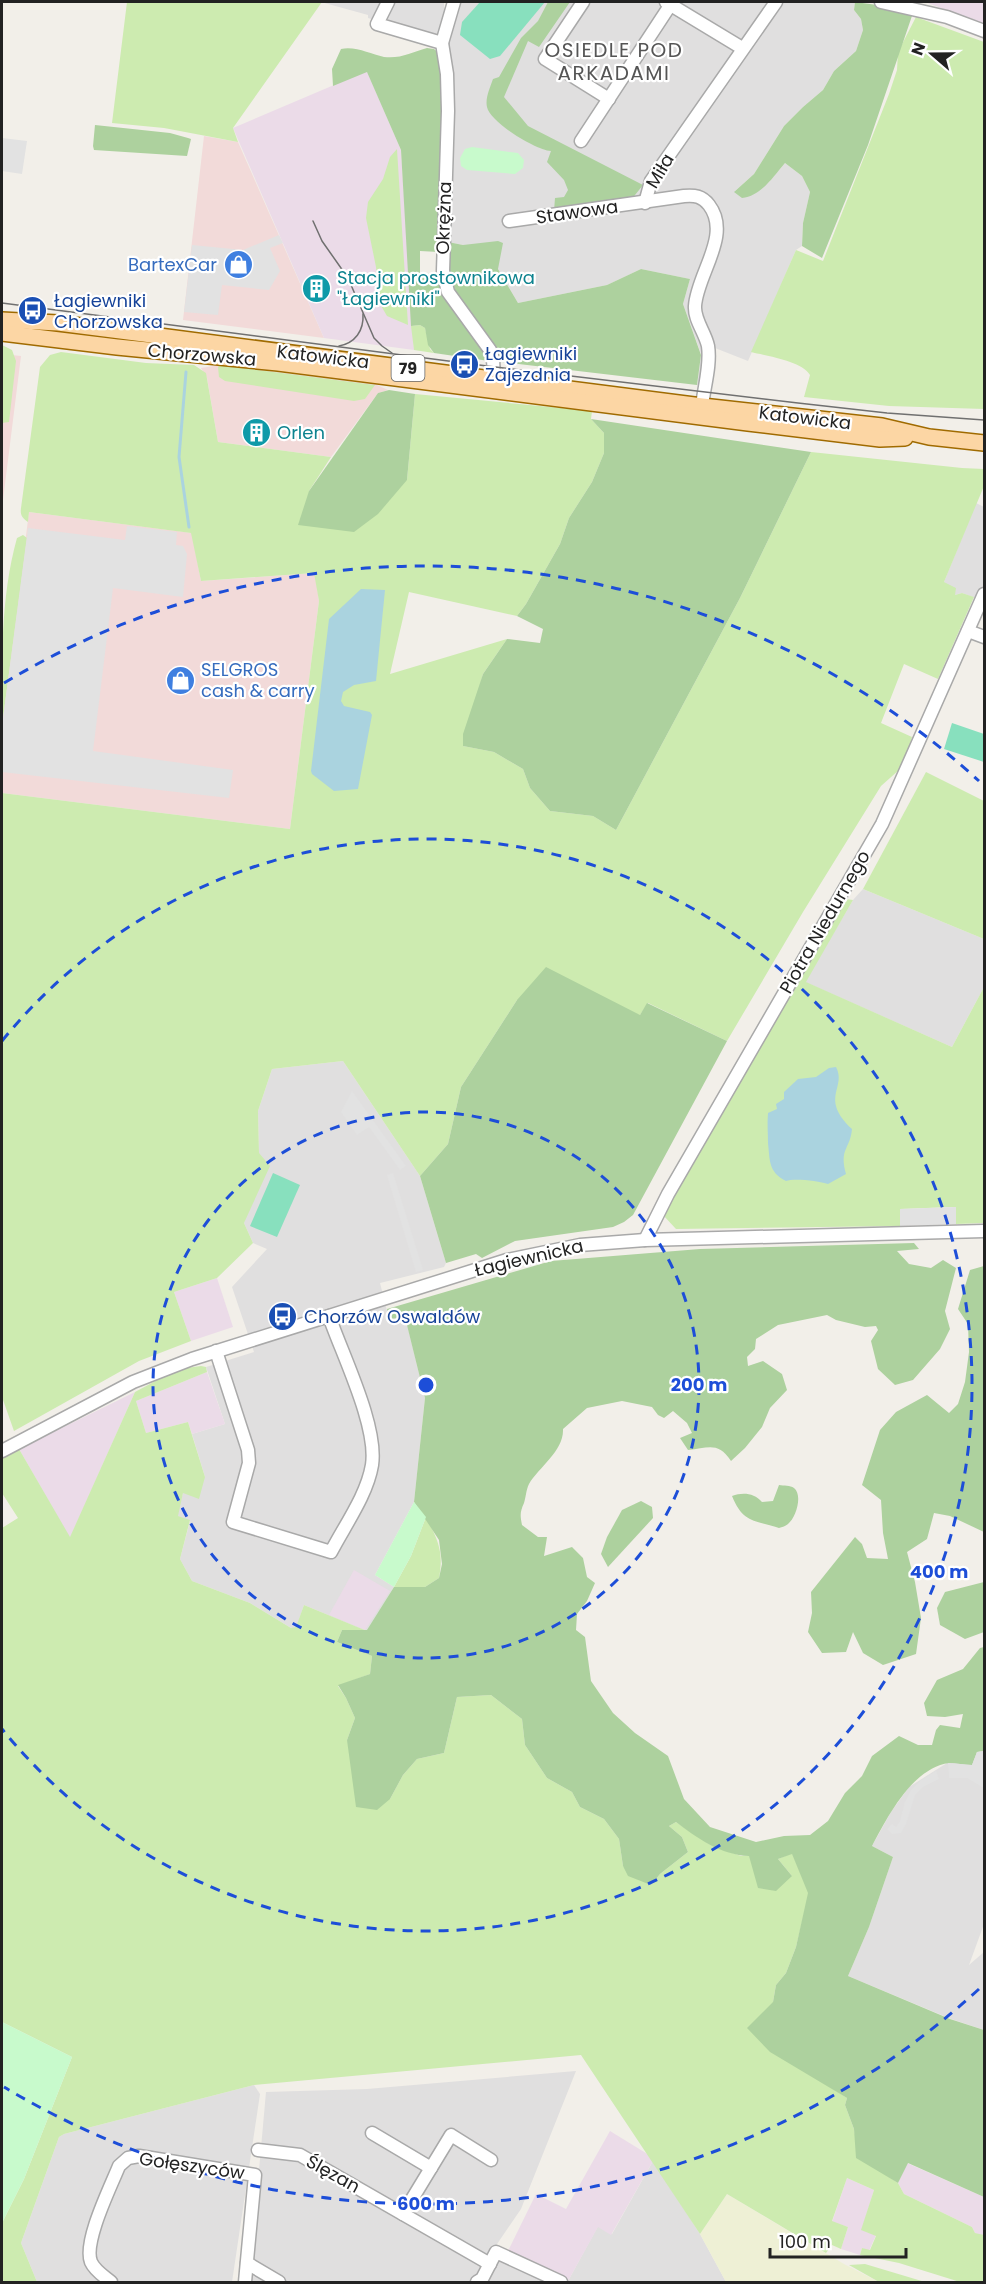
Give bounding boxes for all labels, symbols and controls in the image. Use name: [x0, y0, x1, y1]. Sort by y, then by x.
north arrow: [902, 24, 962, 84]
district label: OSIEDLE POD ARKADAMI: [545, 36, 683, 87]
text: N: [906, 39, 931, 59]
street label: Miła: [639, 149, 680, 193]
street label: Okrężna: [430, 181, 457, 255]
street label: Stawowa: [534, 193, 620, 230]
shop icon: BartexCar: [222, 249, 254, 281]
place label: BartexCar: [128, 252, 217, 277]
place label: Stacja prostownikowa "Łagiewniki": [337, 265, 535, 311]
building icon: Stacja prostownikowa "Łagiewniki": [300, 272, 332, 304]
place label: Łagiewniki Chorzowska: [54, 288, 163, 334]
bus stop icon: Łagiewniki Chorzowska: [17, 295, 49, 327]
street label: Chorzowska: [147, 337, 257, 372]
street label: Katowicka: [276, 338, 371, 375]
place label: Łagiewniki Zajezdnia: [485, 341, 577, 387]
bus stop icon: Łagiewniki Zajezdnia: [448, 348, 480, 380]
road number: 79: [392, 355, 424, 381]
street label: Katowicka: [758, 399, 853, 436]
building icon: Orlen: [240, 417, 272, 449]
place label: Orlen: [277, 420, 325, 445]
place label: SELGROS cash & carry: [201, 657, 315, 703]
shop icon: SELGROS cash & carry: [164, 664, 196, 696]
street label: Piotra Niedurnego: [773, 846, 876, 998]
street label: Łagiewnicka: [472, 1233, 586, 1282]
bus stop icon: Chorzów Oswaldów: [267, 1301, 299, 1333]
place label: Chorzów Oswaldów: [304, 1304, 481, 1329]
text: 200 m: [671, 1372, 727, 1397]
centre of rings: [416, 1375, 436, 1395]
text: 400 m: [910, 1559, 968, 1584]
street label: Gołęszyców: [138, 2146, 247, 2185]
street label: Ślęzan: [302, 2149, 365, 2199]
text: 600 m: [397, 2191, 455, 2216]
scale bar: [770, 2221, 906, 2259]
text: 100 m: [779, 2229, 831, 2254]

